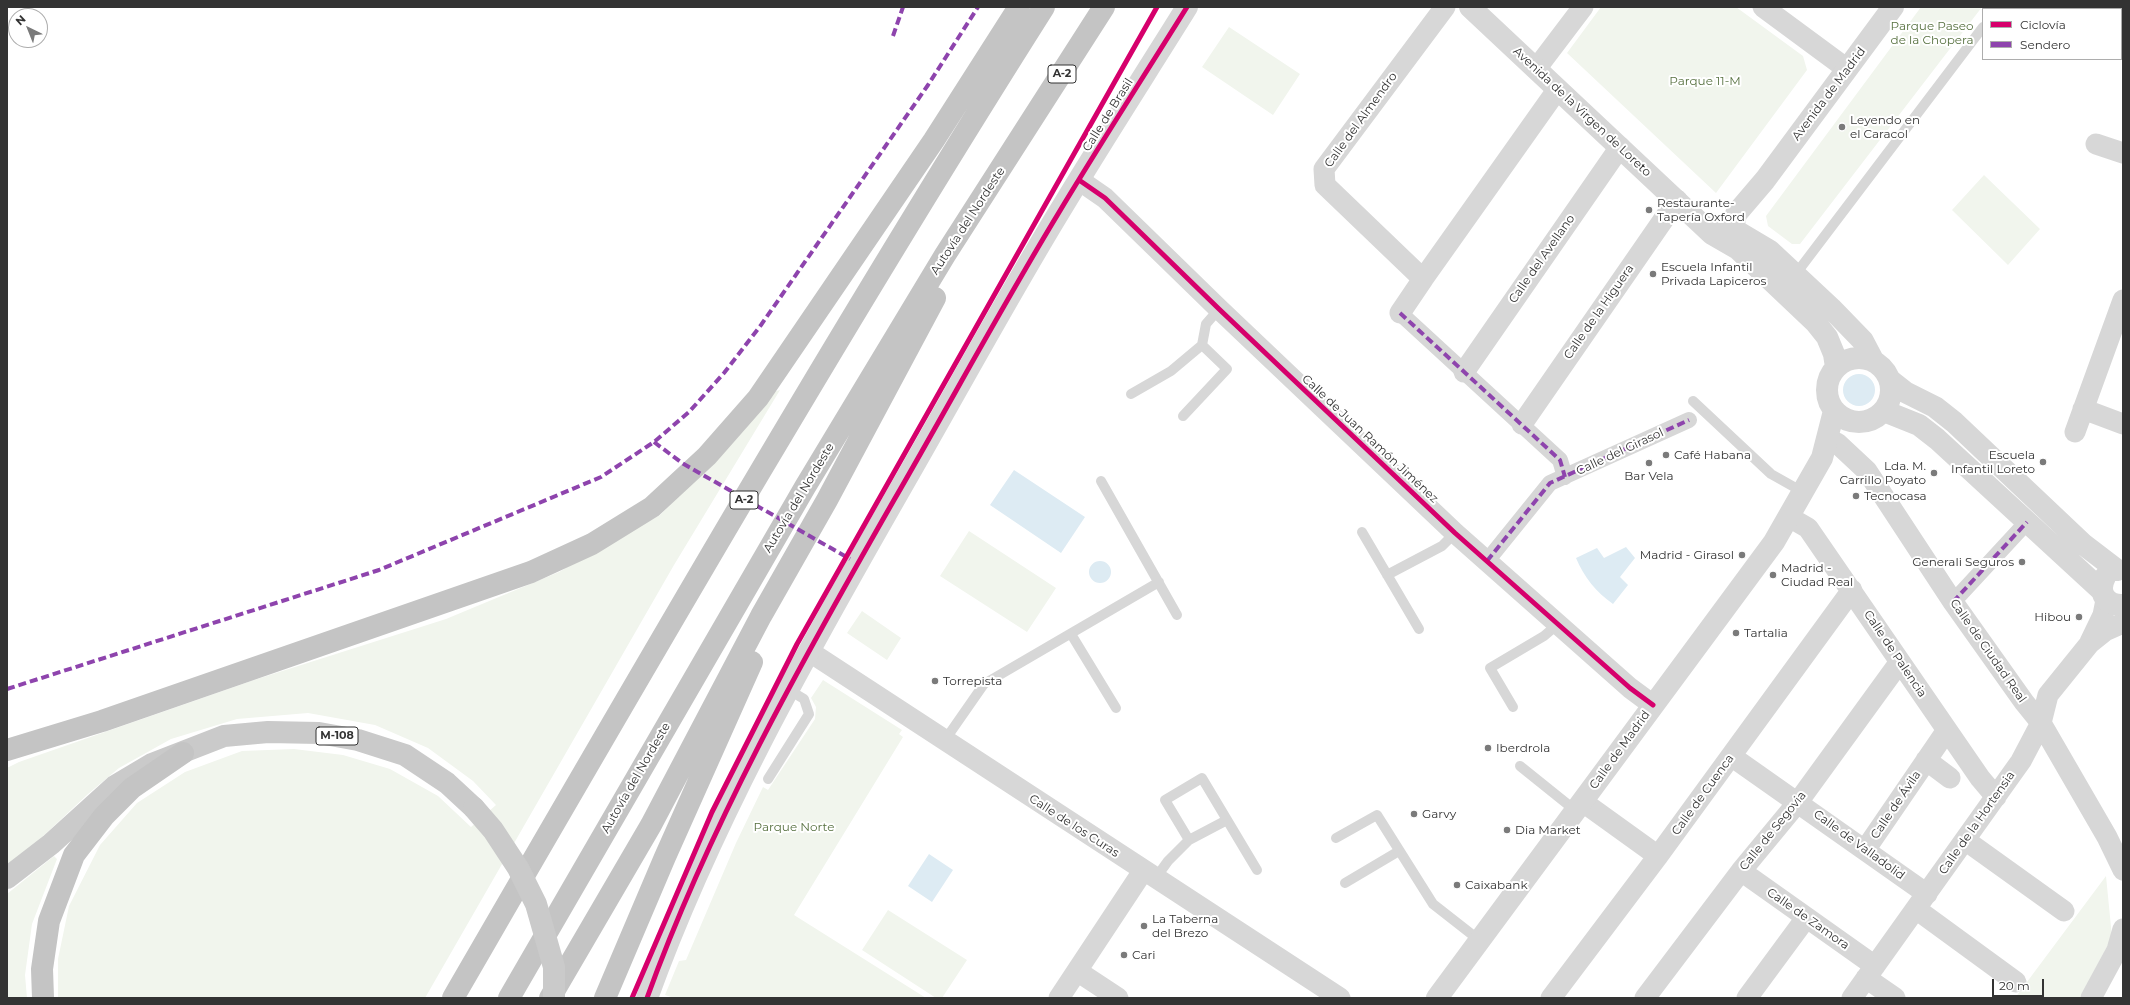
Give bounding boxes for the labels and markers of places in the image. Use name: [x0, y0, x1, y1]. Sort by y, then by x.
place label: Leyendo en el Caracol: [1850, 113, 1920, 141]
marker: Leyendo en el Caracol: [1837, 122, 1847, 132]
place label: Restaurante- Tapería Oxford: [1657, 196, 1745, 224]
marker: Restaurante- Tapería Oxford: [1644, 205, 1654, 215]
place label: Escuela Infantil Privada Lapiceros: [1661, 260, 1766, 288]
marker: Escuela Infantil Privada Lapiceros: [1648, 269, 1658, 279]
place label: Café Habana: [1674, 448, 1751, 462]
place label: Escuela Infantil Loreto: [1951, 448, 2035, 476]
marker: Café Habana: [1661, 450, 1671, 460]
marker: Escuela Infantil Loreto: [2038, 457, 2048, 467]
marker: Bar Vela: [1644, 458, 1654, 468]
place label: Lda. M. Carrillo Poyato: [1839, 459, 1926, 487]
marker: Lda. M. Carrillo Poyato: [1929, 468, 1939, 478]
place label: Bar Vela: [1624, 469, 1674, 483]
place label: Tecnocasa: [1864, 489, 1927, 503]
marker: Tecnocasa: [1851, 491, 1861, 501]
place label: Madrid - Girasol: [1640, 548, 1734, 562]
marker: Madrid - Girasol: [1737, 550, 1747, 560]
place label: Generali Seguros: [1912, 555, 2014, 569]
marker: Generali Seguros: [2017, 557, 2027, 567]
place label: Madrid - Ciudad Real: [1781, 561, 1853, 589]
marker: Madrid - Ciudad Real: [1768, 570, 1778, 580]
place label: Hibou: [2034, 610, 2071, 624]
marker: Hibou: [2074, 612, 2084, 622]
place label: Tartalia: [1744, 626, 1788, 640]
marker: Tartalia: [1731, 628, 1741, 638]
place label: Torrepista: [943, 674, 1002, 688]
marker: Torrepista: [930, 676, 940, 686]
place label: Iberdrola: [1496, 741, 1550, 755]
marker: Iberdrola: [1483, 743, 1493, 753]
place label: Garvy: [1422, 807, 1456, 821]
marker: Garvy: [1409, 809, 1419, 819]
place label: Dia Market: [1515, 823, 1581, 837]
marker: Dia Market: [1502, 825, 1512, 835]
place label: Caixabank: [1465, 878, 1528, 892]
marker: Caixabank: [1452, 880, 1462, 890]
place label: La Taberna del Brezo: [1152, 912, 1218, 940]
marker: La Taberna del Brezo: [1139, 921, 1149, 931]
place label: Cari: [1132, 948, 1155, 962]
marker: Cari: [1119, 950, 1129, 960]

